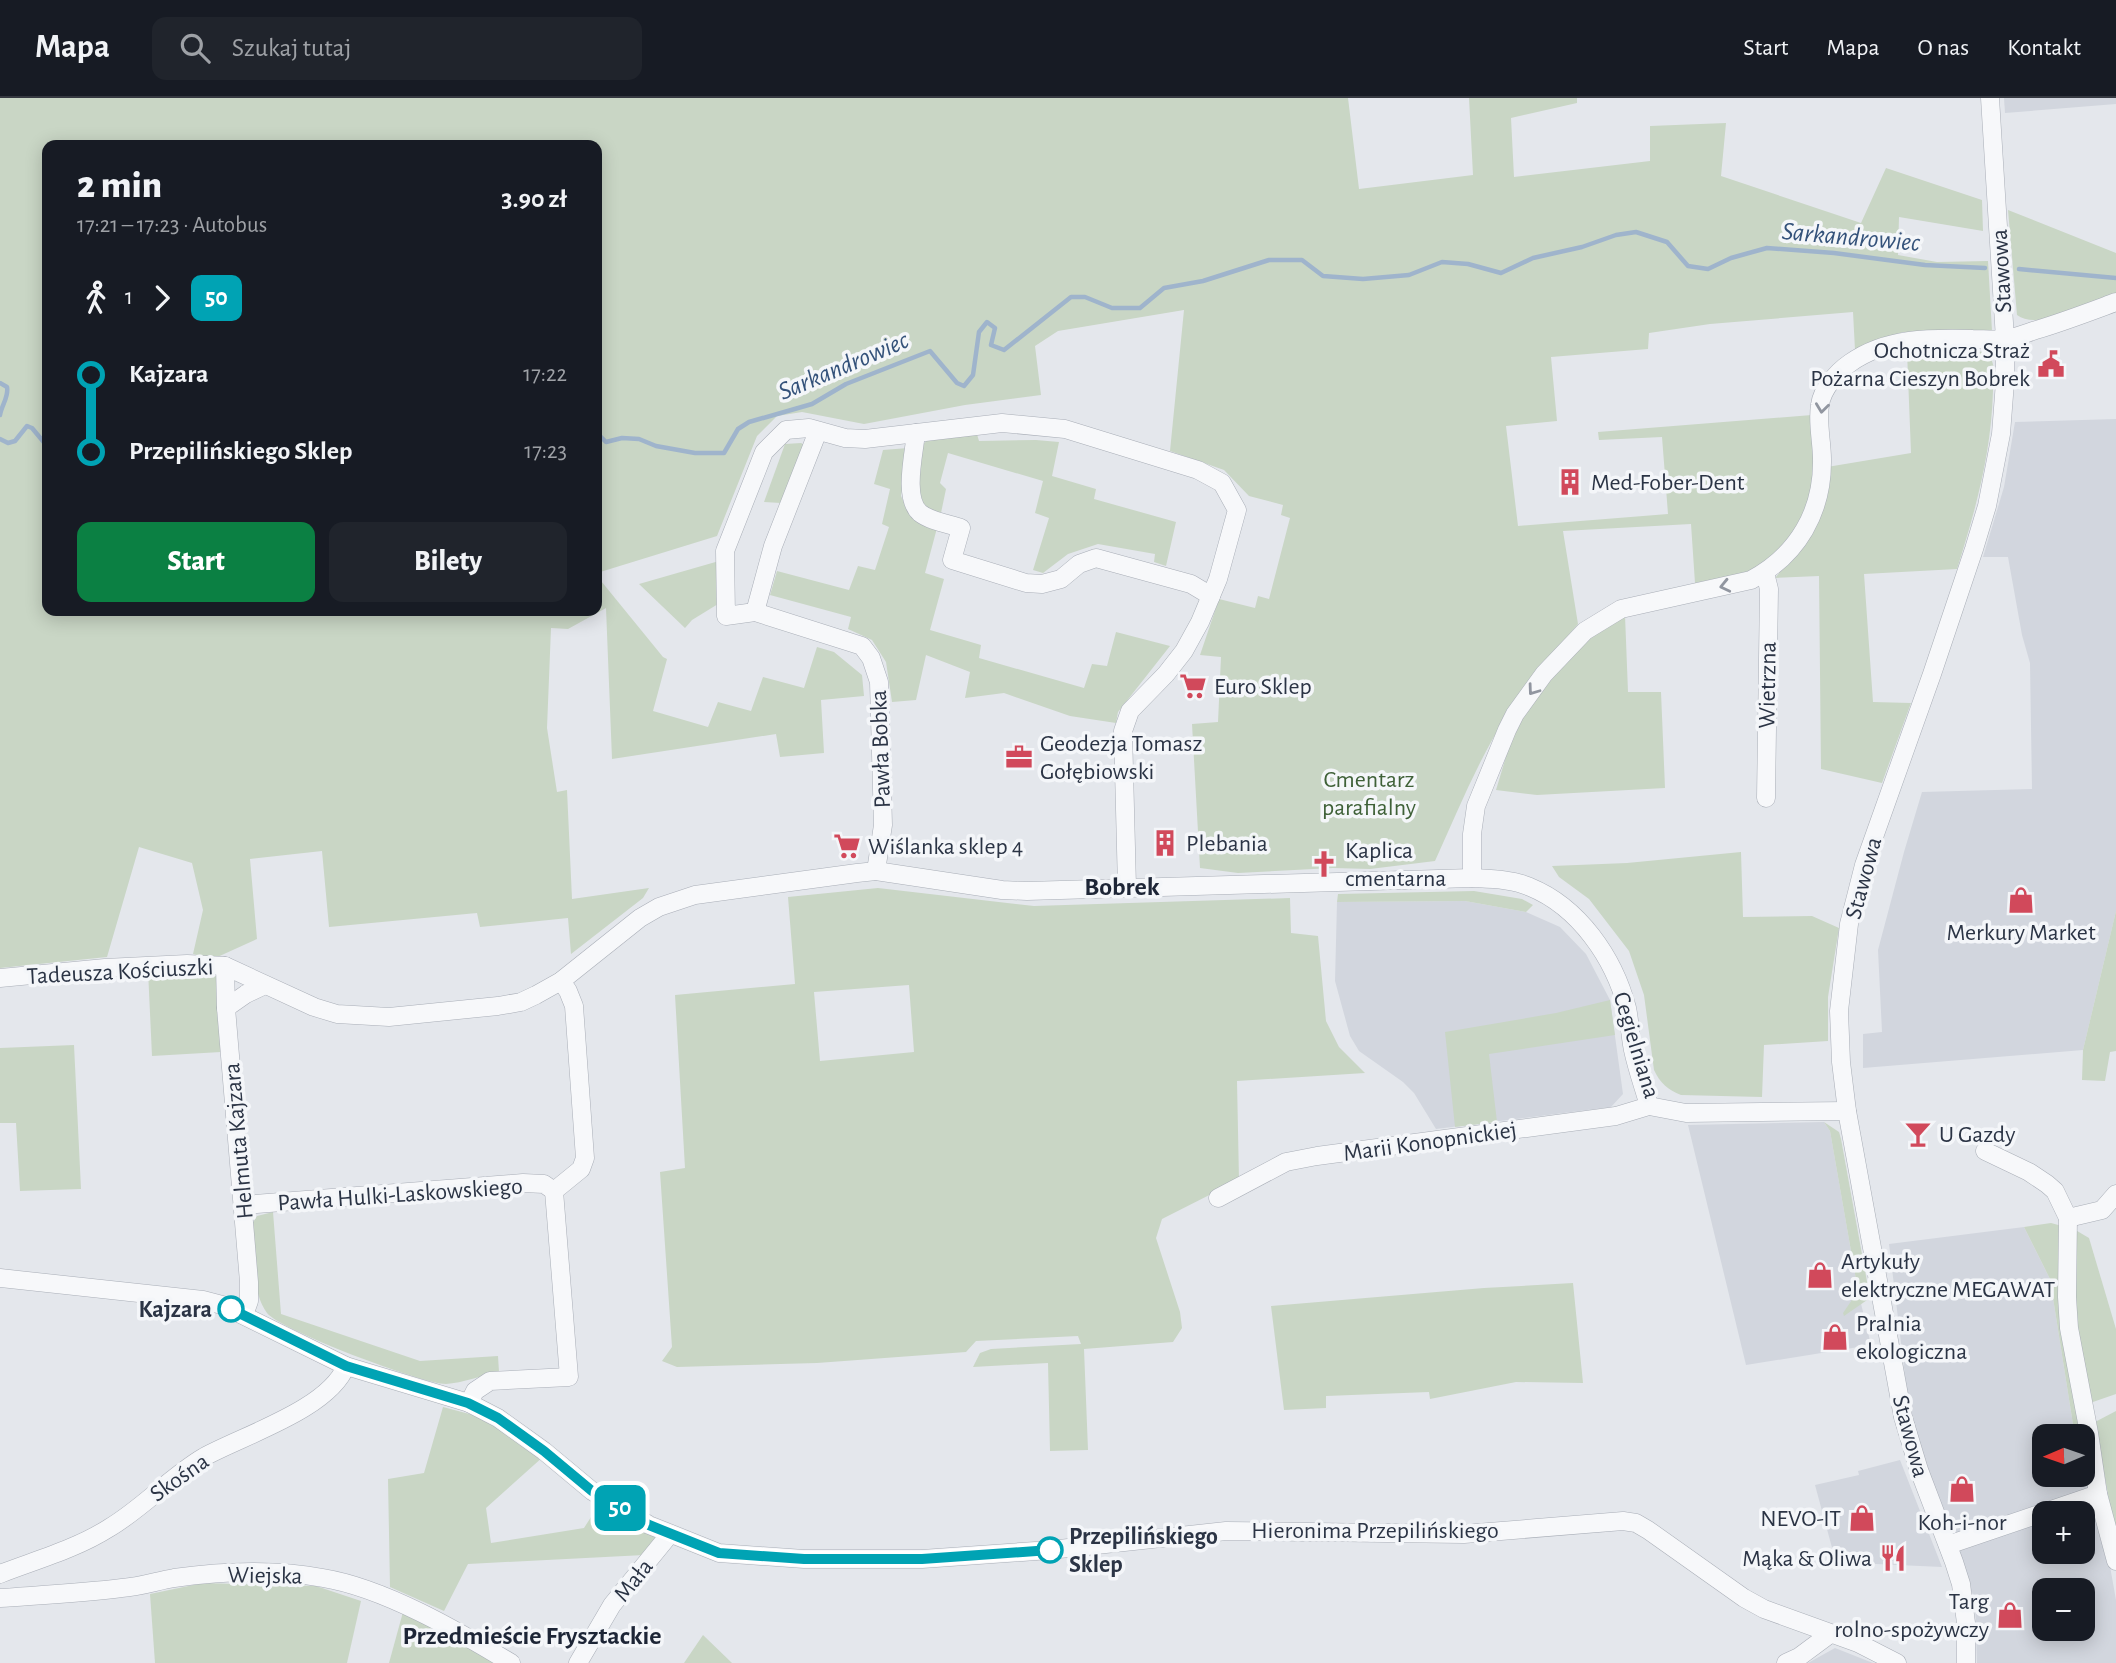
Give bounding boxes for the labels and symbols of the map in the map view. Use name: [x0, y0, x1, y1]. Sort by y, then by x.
water label: Sarkandrowiec: [1781, 218, 1921, 256]
street label: Stawowa: [1988, 228, 2016, 313]
water label: Sarkandrowiec: [774, 327, 913, 405]
place label: Ochotnicza Straż Pożarna Cieszyn Bobrek: [1810, 339, 2030, 391]
public building icon: Ochotnicza Straż Pożarna Cieszyn Bobrek: [2036, 349, 2066, 379]
one-way arrow: [1814, 402, 1829, 414]
building icon: Med-Fober-Dent: [1555, 467, 1585, 497]
place label: Med-Fober-Dent: [1591, 471, 1745, 495]
one-way arrow: [1719, 578, 1731, 593]
street label: Wietrzna: [1755, 641, 1781, 729]
supermarket icon: Euro Sklep: [1178, 671, 1208, 701]
place label: Euro Sklep: [1214, 675, 1312, 699]
one-way arrow: [1528, 682, 1541, 695]
street label: Pawła Bobka: [867, 689, 895, 809]
place label: Geodezja Tomasz Gołębiowski: [1040, 732, 1202, 784]
office icon: Geodezja Tomasz Gołębiowski: [1004, 742, 1034, 772]
park label: Cmentarz parafialny: [1322, 768, 1416, 820]
building icon: Plebania: [1150, 828, 1180, 858]
supermarket icon: Wiślanka sklep 4: [832, 831, 862, 861]
place label: Plebania: [1186, 832, 1268, 856]
place label: Wiślanka sklep 4: [868, 835, 1023, 859]
street label: Stawowa: [1842, 835, 1886, 922]
place label: Kaplica cmentarna: [1345, 839, 1446, 891]
church icon: Kaplica cmentarna: [1309, 849, 1339, 879]
district label: Bobrek: [1084, 874, 1160, 900]
shop icon: Merkury Market: [2006, 885, 2036, 915]
place label: Merkury Market: [1946, 921, 2096, 945]
street label: Tadeusza Kościuszki: [26, 955, 214, 989]
street label: Cegielniana: [1609, 989, 1664, 1101]
street label: Helmuta Kajzara: [220, 1062, 258, 1220]
street label: Marii Konopnickiej: [1342, 1118, 1518, 1166]
bar icon: U Gazdy: [1903, 1119, 1933, 1149]
place label: U Gazdy: [1939, 1123, 2015, 1147]
street label: Pawła Hulki-Laskowskiego: [277, 1174, 524, 1216]
place label: Artykuły elektryczne MEGAWAT: [1841, 1250, 2055, 1302]
shop icon: Artykuły elektryczne MEGAWAT: [1805, 1260, 1835, 1290]
marker: Kajzara: [218, 1296, 244, 1322]
place label: Kajzara: [139, 1298, 212, 1322]
place label: Pralnia ekologiczna: [1856, 1312, 1967, 1364]
shop icon: Pralnia ekologiczna: [1820, 1322, 1850, 1352]
street label: Stawowa: [1888, 1393, 1932, 1480]
north arrow: [2032, 1424, 2095, 1488]
street label: Skośna: [146, 1449, 213, 1507]
shop icon: Koh-i-nor: [1947, 1474, 1977, 1504]
line badge: 50: [588, 1485, 652, 1531]
shop icon: NEVO-IT: [1847, 1503, 1877, 1533]
place label: NEVO-IT: [1760, 1507, 1841, 1531]
place label: Koh-i-nor: [1917, 1511, 2007, 1535]
street label: Hieronima Przepilińskiego: [1251, 1519, 1499, 1543]
place label: Przepilińskiego Sklep: [1069, 1525, 1218, 1577]
marker: Przepilińskiego Sklep: [1037, 1537, 1063, 1563]
restaurant icon: Mąka & Oliwa: [1878, 1543, 1908, 1573]
place label: Mąka & Oliwa: [1742, 1547, 1872, 1571]
street label: Mała: [610, 1555, 658, 1606]
street label: Wiejska: [227, 1563, 303, 1589]
place label: Targ rolno-spożywczy: [1834, 1590, 1989, 1642]
shop icon: Targ rolno-spożywczy: [1995, 1600, 2025, 1630]
district label: Przedmieście Frysztackie: [402, 1623, 662, 1649]

